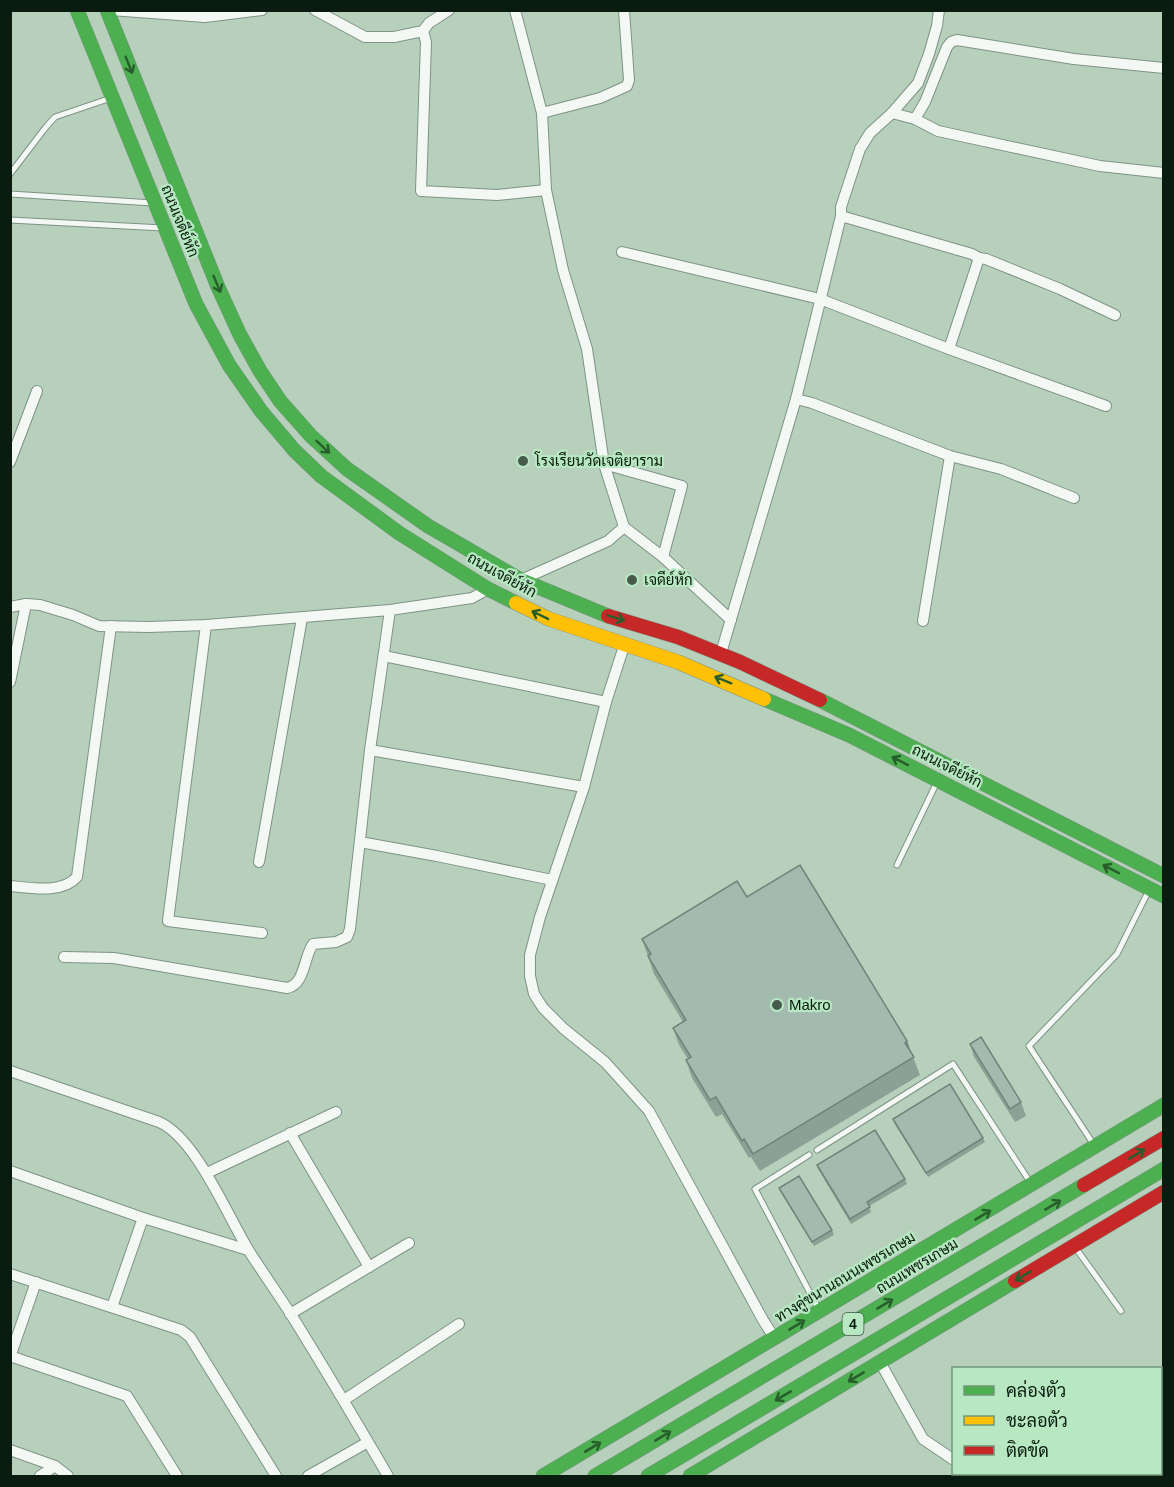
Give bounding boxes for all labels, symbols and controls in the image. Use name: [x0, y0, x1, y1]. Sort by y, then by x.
one-way arrow: [124, 55, 135, 73]
street label: ถนนเจดีย์หัก: [158, 182, 204, 259]
one-way arrow: [212, 275, 223, 293]
one-way arrow: [315, 439, 330, 454]
place label: โรงเรียนวัดเจติยาราม: [534, 451, 663, 469]
marker: โรงเรียนวัดเจติยาราม: [516, 454, 530, 468]
street label: ถนนเจดีย์หัก: [465, 548, 540, 601]
place label: เจดีย์หัก: [644, 570, 693, 588]
marker: เจดีย์หัก: [625, 573, 639, 587]
one-way arrow: [531, 608, 549, 620]
one-way arrow: [606, 613, 625, 624]
one-way arrow: [714, 674, 733, 685]
street label: ถนนเจดีย์หัก: [909, 740, 986, 790]
one-way arrow: [892, 755, 910, 766]
one-way arrow: [1103, 863, 1121, 874]
place label: Makro: [789, 996, 831, 1013]
marker: Makro: [770, 998, 784, 1012]
one-way arrow: [1128, 1148, 1145, 1160]
one-way arrow: [1044, 1198, 1061, 1210]
one-way arrow: [974, 1208, 991, 1220]
street label: ทางคู่ขนานถนนเพชรเกษม: [771, 1227, 919, 1327]
street label: ถนนเพชรเกษม: [873, 1235, 961, 1297]
one-way arrow: [1015, 1271, 1032, 1283]
one-way arrow: [876, 1298, 893, 1310]
road number: 4: [842, 1313, 864, 1335]
one-way arrow: [788, 1319, 805, 1331]
legend: [952, 1367, 1162, 1475]
one-way arrow: [848, 1371, 865, 1383]
text: คล่องตัว: [1006, 1379, 1066, 1401]
one-way arrow: [775, 1391, 793, 1402]
text: ชะลอตัว: [1006, 1410, 1068, 1431]
one-way arrow: [654, 1430, 671, 1442]
one-way arrow: [584, 1440, 601, 1452]
text: ติดขัด: [1006, 1440, 1049, 1461]

